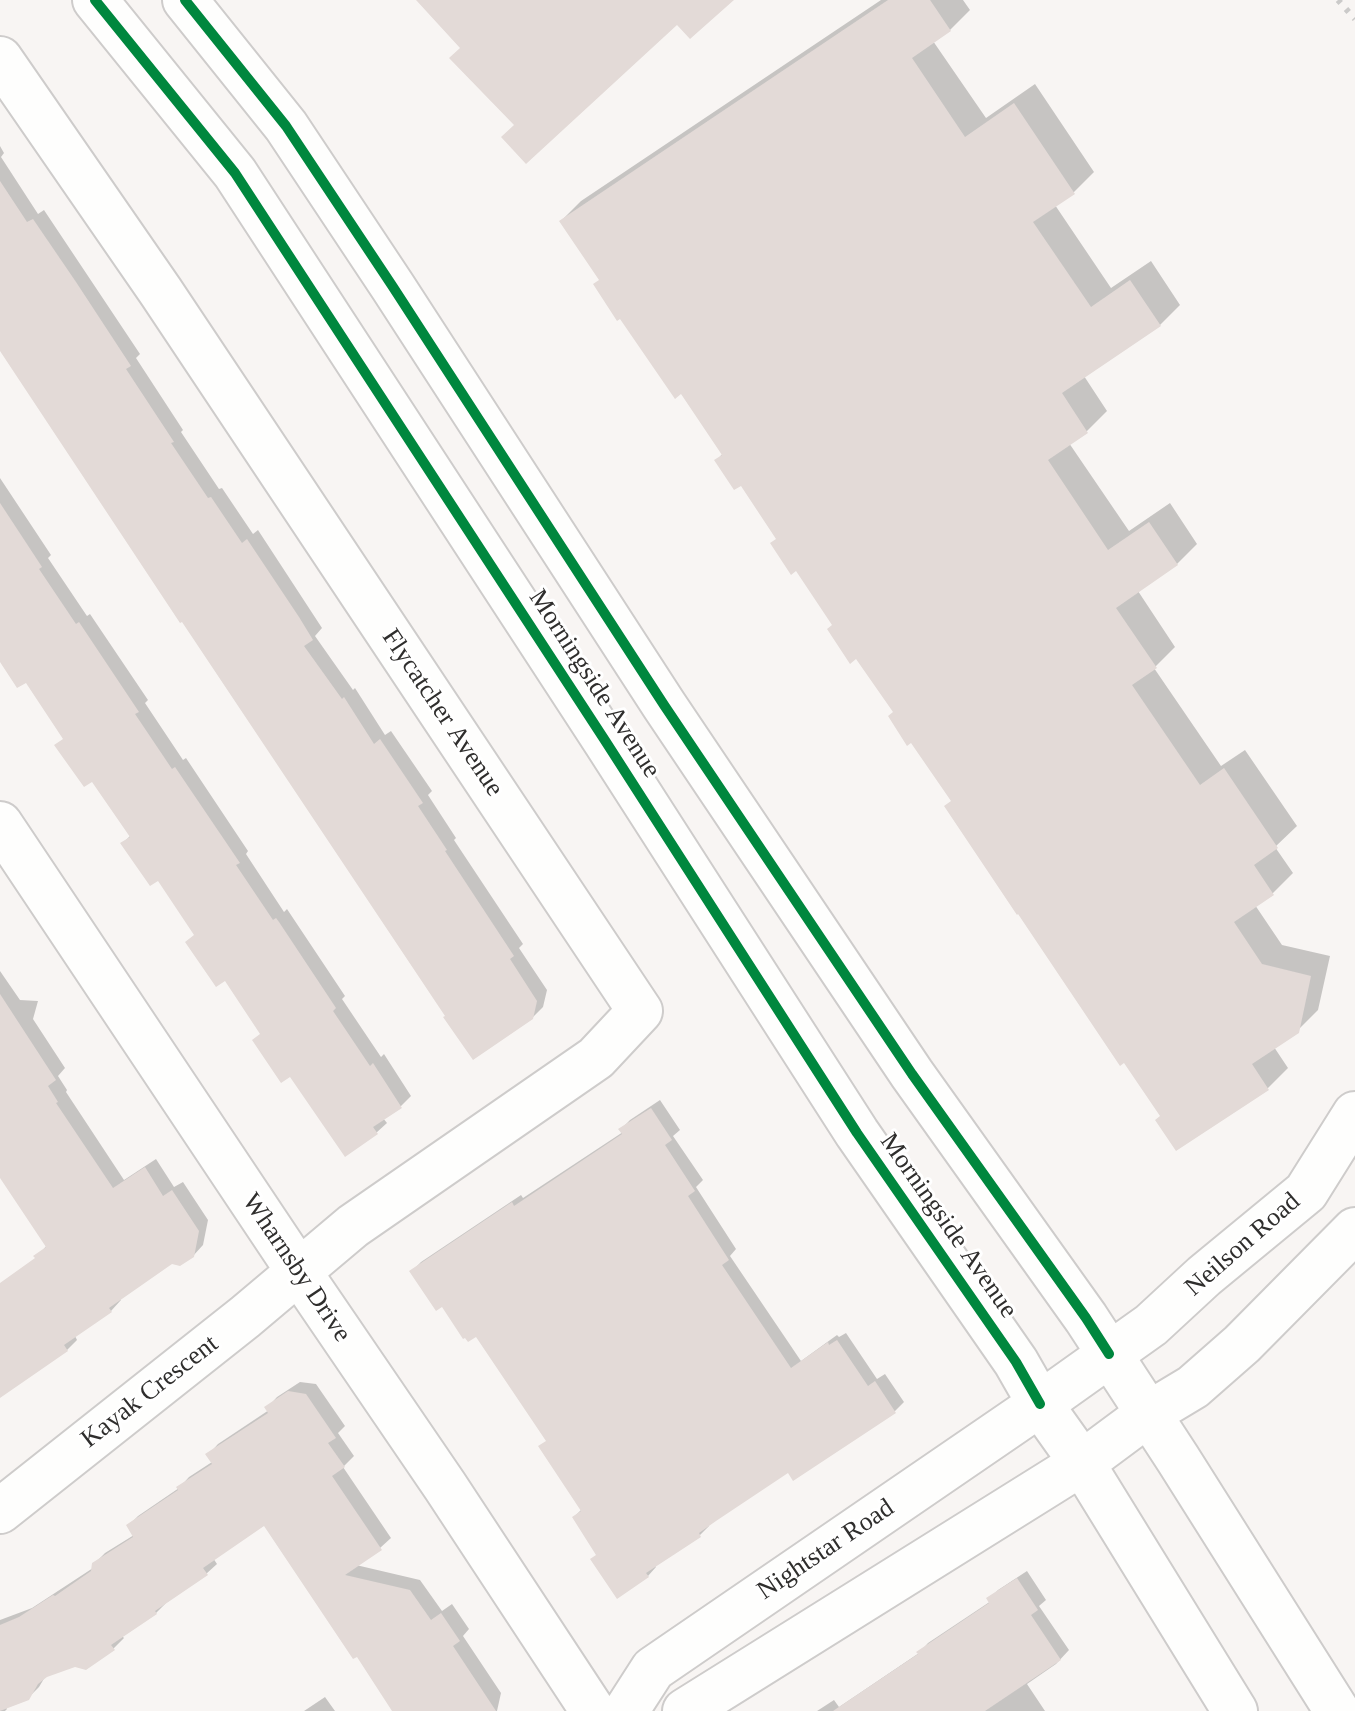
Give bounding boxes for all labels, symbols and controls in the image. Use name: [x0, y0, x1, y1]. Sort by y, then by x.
street label: Morningside Avenue: [521, 584, 667, 784]
street label: Flycatcher Avenue: [375, 623, 509, 803]
street label: Morningside Avenue: [873, 1128, 1023, 1324]
street label: Neilson Road: [1179, 1187, 1307, 1303]
street label: Wharnsby Drive: [235, 1188, 357, 1348]
street label: Kayak Crescent: [75, 1329, 225, 1455]
street label: Nightstar Road: [752, 1493, 900, 1607]

